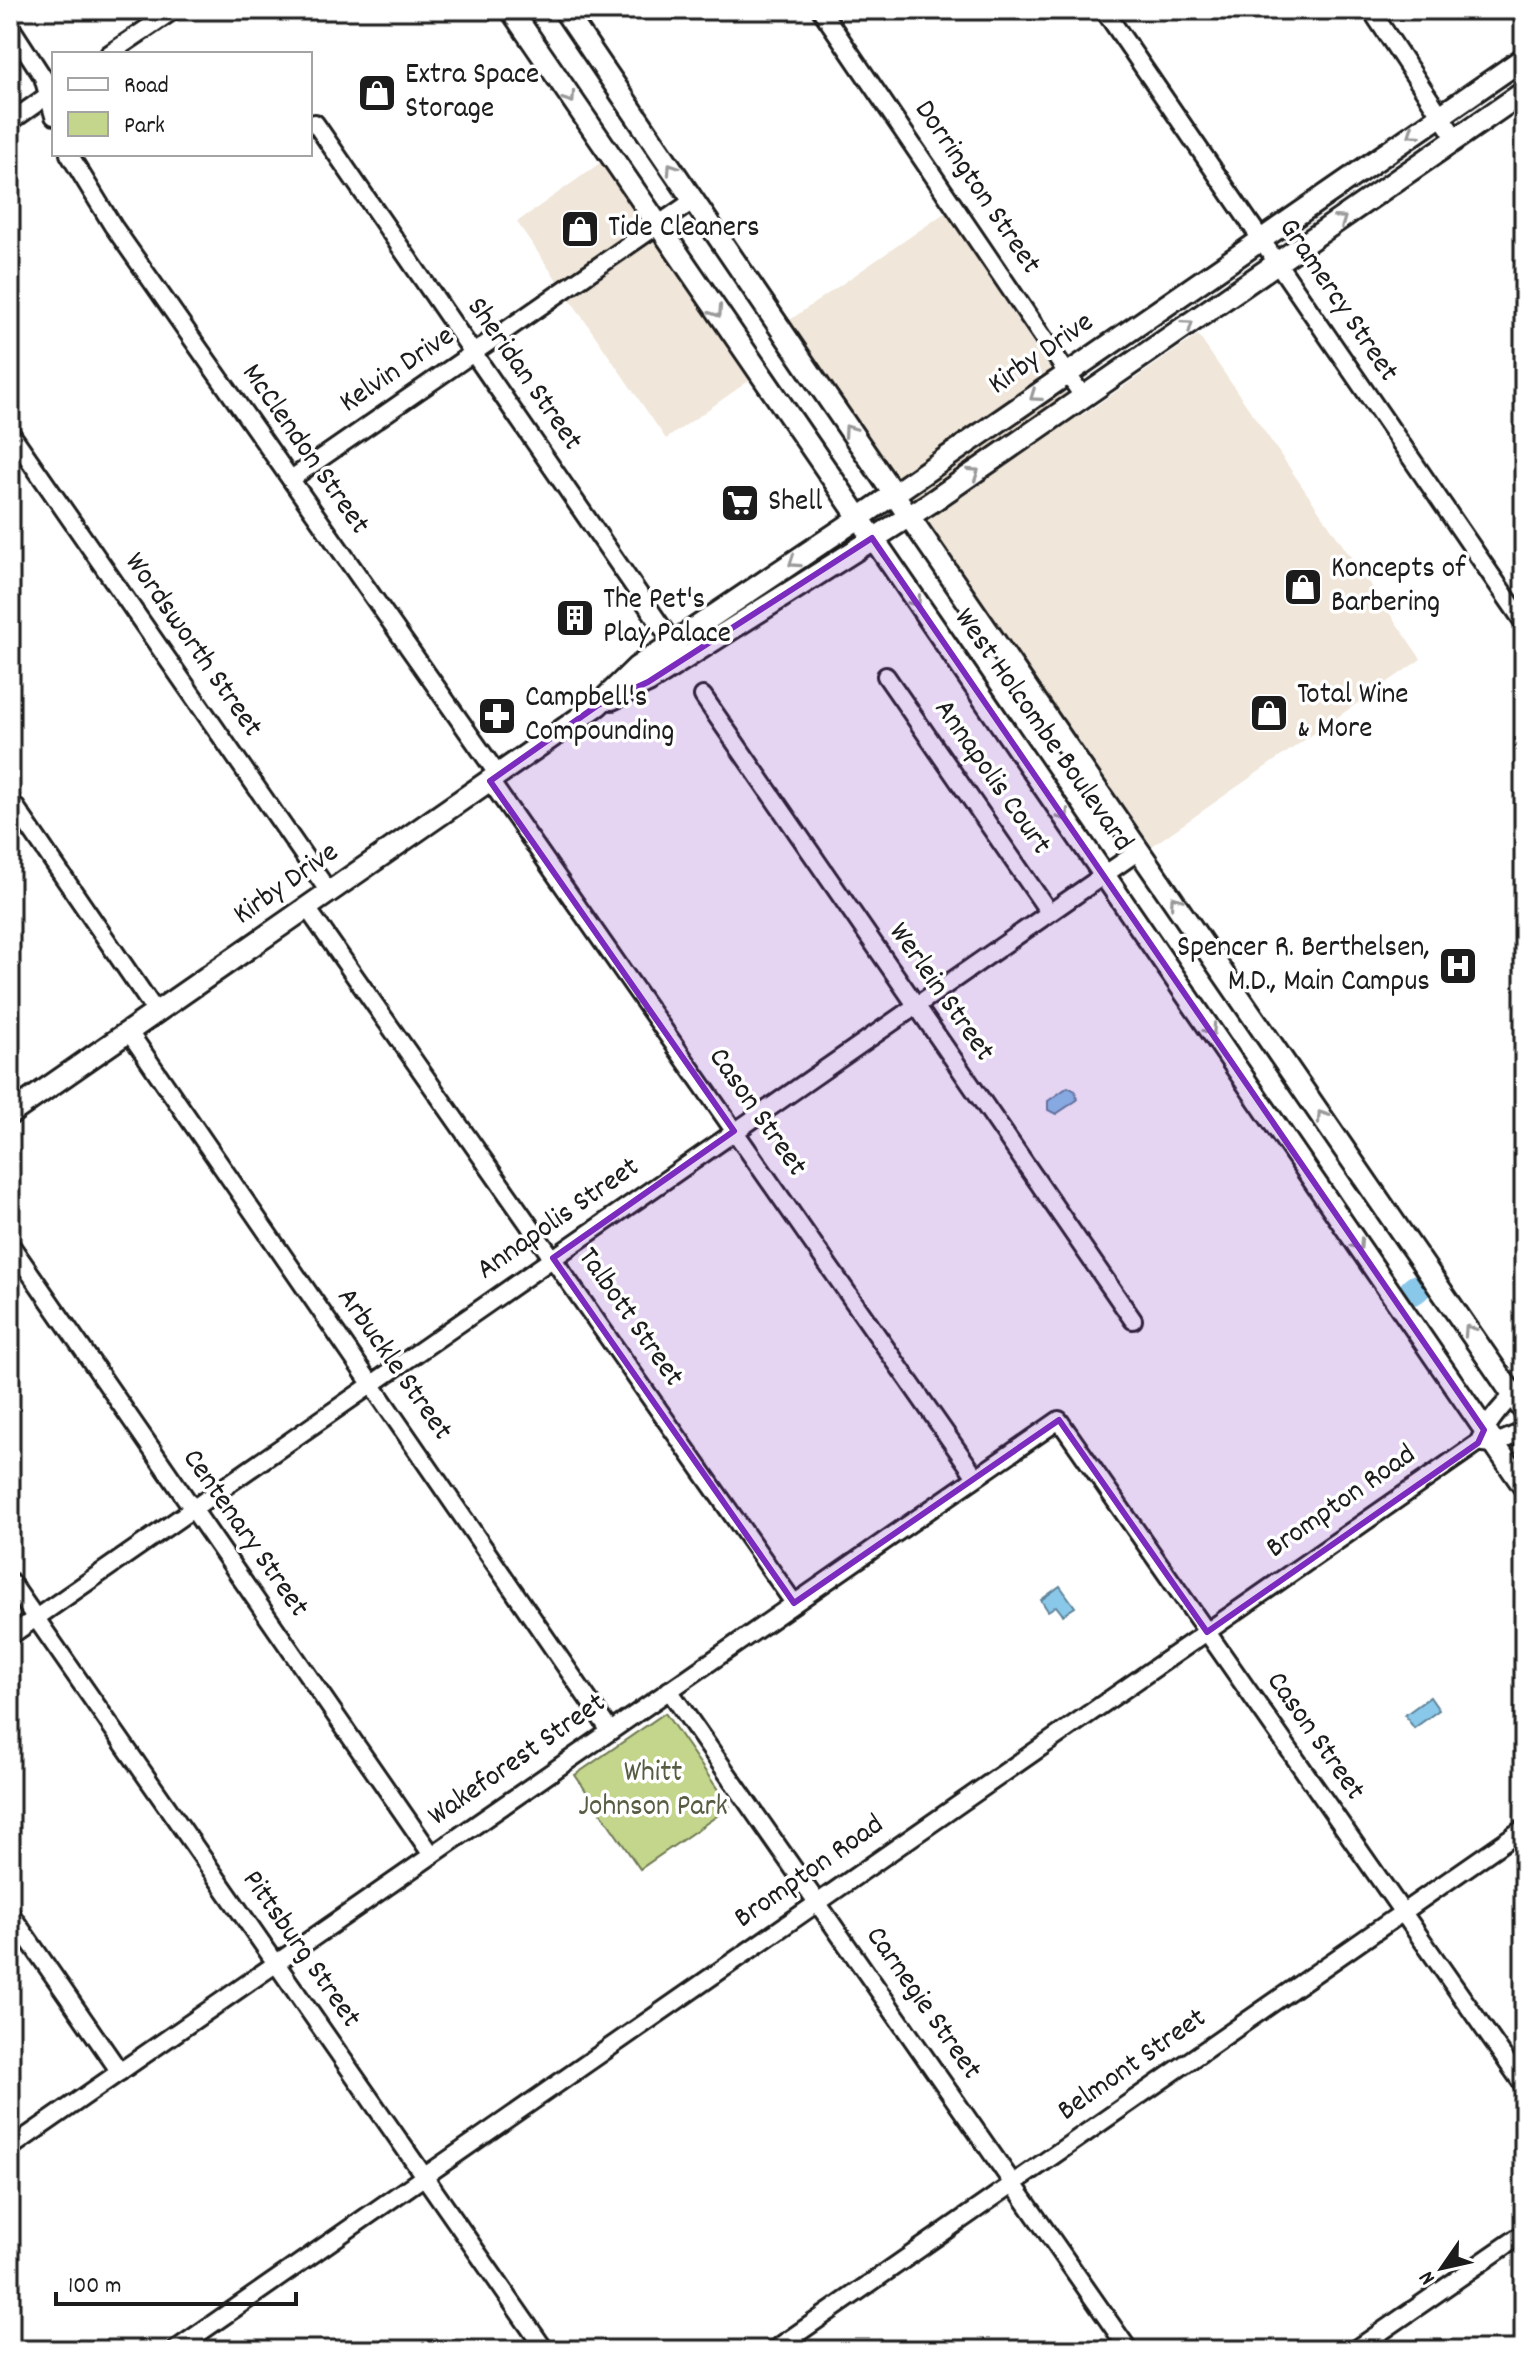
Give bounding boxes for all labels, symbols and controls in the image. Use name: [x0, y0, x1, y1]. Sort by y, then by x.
legend: [52, 52, 312, 156]
place label: Extra Space Storage: [405, 55, 539, 132]
text: Road: [124, 70, 169, 104]
shop icon: Extra Space Storage: [356, 72, 398, 114]
one-way arrow: [560, 89, 575, 103]
street label: Dorrington Street: [902, 92, 1050, 284]
text: Park: [124, 110, 165, 144]
one-way arrow: [1408, 123, 1422, 138]
one-way arrow: [667, 162, 682, 176]
shop icon: Tide Cleaners: [559, 208, 601, 250]
place label: Tide Cleaners: [608, 208, 760, 251]
street label: Gramercy Street: [1266, 211, 1408, 391]
one-way arrow: [1332, 215, 1346, 230]
street label: Sheridan Street: [454, 290, 592, 460]
street label: Kirby Drive: [980, 303, 1104, 407]
one-way arrow: [707, 304, 722, 318]
street label: Kelvin Drive: [332, 317, 464, 425]
one-way arrow: [1179, 320, 1193, 335]
street label: McClendon Street: [229, 356, 379, 544]
one-way arrow: [1030, 386, 1044, 401]
one-way arrow: [844, 424, 859, 438]
one-way arrow: [965, 468, 979, 483]
supermarket icon: Shell: [719, 482, 761, 524]
place label: Shell: [768, 482, 822, 525]
street label: Wordsworth Street: [112, 545, 272, 747]
place label: Koncepts of Barbering: [1331, 549, 1467, 626]
one-way arrow: [788, 552, 802, 567]
shop icon: Koncepts of Barbering: [1282, 566, 1324, 608]
place label: The Pet's Play Palace: [603, 580, 731, 657]
one-way arrow: [906, 594, 921, 608]
building icon: The Pet's Play Palace: [554, 597, 596, 639]
street label: West Holcombe Boulevard: [942, 600, 1142, 862]
place label: Total Wine & More: [1297, 675, 1409, 752]
place label: Campbell's Compounding: [525, 678, 674, 755]
street label: Annapolis Court: [922, 692, 1060, 864]
shop icon: Total Wine & More: [1248, 692, 1290, 734]
pharmacy icon: Campbell's Compounding: [476, 695, 518, 737]
one-way arrow: [1054, 807, 1069, 821]
street label: Kirby Drive: [225, 833, 349, 937]
one-way arrow: [1170, 896, 1185, 910]
street label: Werlein Street: [876, 915, 1004, 1071]
place label: Spencer R. Berthelsen, M.D., Main Campus: [1177, 928, 1430, 1005]
hospital icon: Spencer R. Berthelsen, M.D., Main Campus: [1437, 945, 1479, 987]
one-way arrow: [1201, 1022, 1216, 1036]
street label: Cason Street: [696, 1040, 816, 1186]
one-way arrow: [1317, 1110, 1332, 1124]
street label: Annapolis Street: [469, 1148, 649, 1292]
one-way arrow: [1348, 1236, 1363, 1251]
street label: Talbott Street: [565, 1240, 693, 1396]
street label: Arbuckle Street: [324, 1280, 462, 1450]
one-way arrow: [1464, 1325, 1479, 1339]
street label: Brompton Road: [1258, 1435, 1426, 1571]
street label: Centenary Street: [170, 1441, 318, 1627]
street label: Cason Street: [1254, 1664, 1374, 1810]
street label: Wakeforest Street: [420, 1684, 616, 1838]
park label: Whitt Johnson Park: [578, 1753, 728, 1830]
street label: Brompton Road: [726, 1805, 894, 1941]
street label: Pittsburg Street: [230, 1862, 370, 2038]
street label: Carnegie Street: [853, 1918, 991, 2090]
street label: Belmont Street: [1050, 1999, 1216, 2133]
north arrow: [1402, 2228, 1482, 2308]
scale bar: [56, 2256, 296, 2306]
text: N: [1412, 2264, 1444, 2290]
text: 100 m: [68, 2270, 121, 2304]

